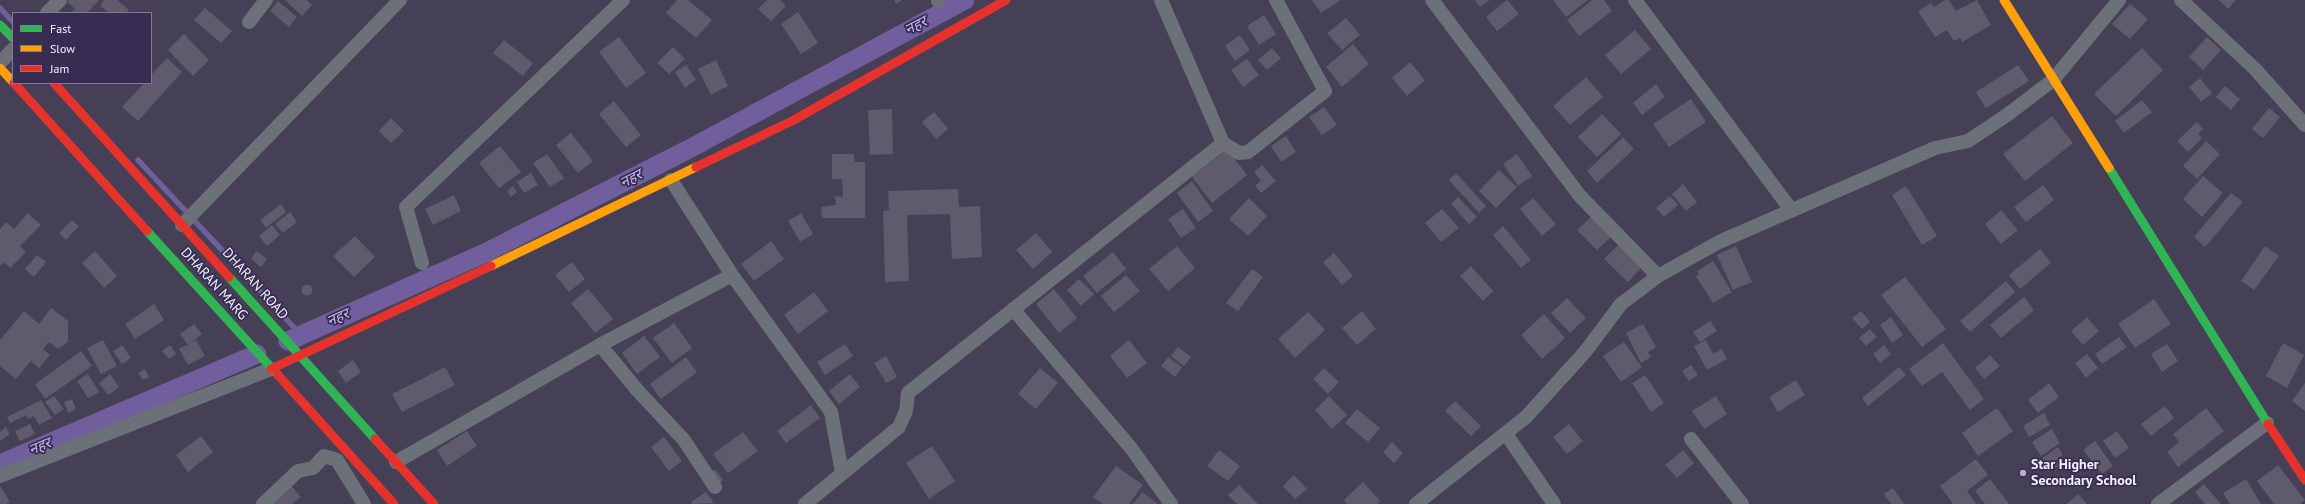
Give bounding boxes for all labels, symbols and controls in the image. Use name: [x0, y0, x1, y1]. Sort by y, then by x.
legend: [12, 12, 152, 84]
water label: नहर: [902, 13, 930, 39]
text: Fast: [50, 21, 71, 36]
text: Slow: [50, 41, 75, 56]
text: Jam: [50, 61, 69, 76]
water label: नहर: [617, 166, 645, 192]
street label: DHARAN MARG: [177, 244, 251, 324]
street label: DHARAN ROAD: [219, 245, 291, 323]
water label: नहर: [324, 305, 352, 331]
water label: नहर: [26, 434, 54, 460]
place label: Star Higher Secondary School: [2031, 457, 2136, 490]
marker: Star Higher Secondary School: [2018, 468, 2028, 478]

